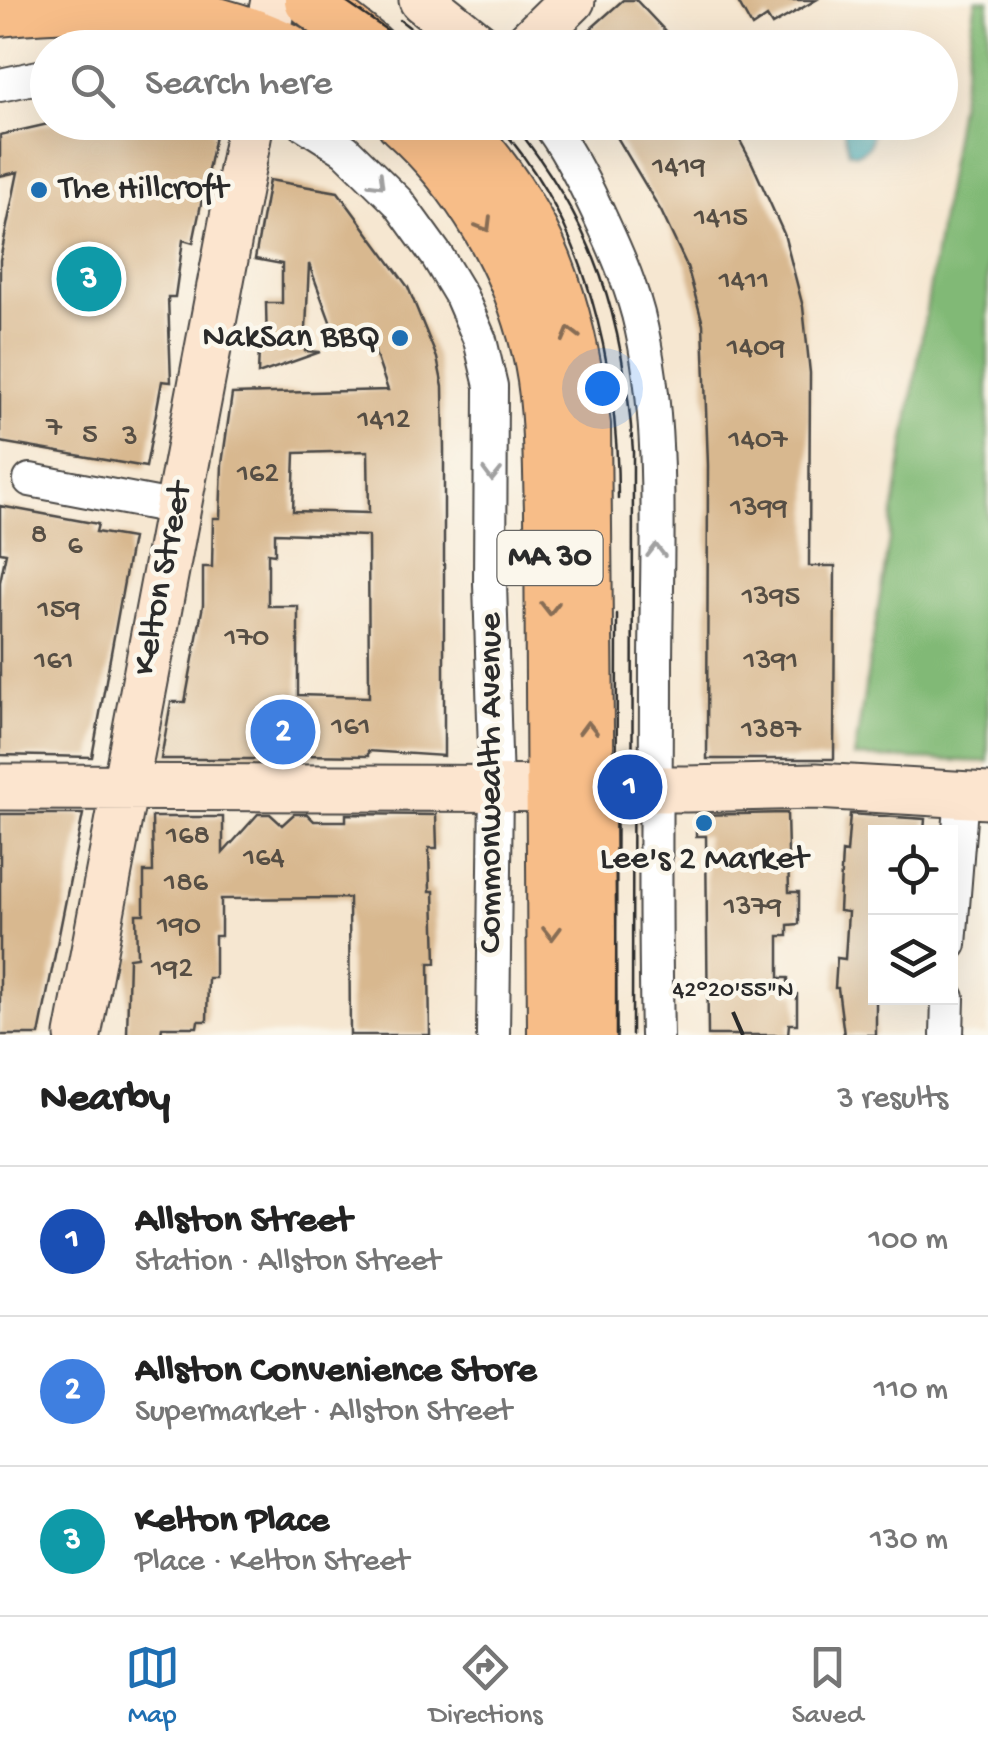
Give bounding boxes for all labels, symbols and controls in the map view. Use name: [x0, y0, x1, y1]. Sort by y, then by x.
search box: [30, 30, 958, 140]
icon: search: [65, 58, 120, 113]
text: Search here: [145, 63, 332, 107]
house number: 1419: [651, 151, 706, 186]
place label: The Hillcroft: [57, 170, 231, 211]
one-way arrow: [366, 170, 384, 188]
marker: The Hillcroft: [28, 179, 50, 201]
house number: 1415: [693, 202, 748, 237]
one-way arrow: [473, 214, 492, 232]
pin: 3: [56, 242, 122, 316]
house number: 1411: [718, 265, 769, 300]
place label: NakSan BBQ: [202, 318, 380, 359]
one-way arrow: [561, 326, 582, 343]
marker: NakSan BBQ: [389, 327, 411, 349]
house number: 1409: [726, 332, 785, 367]
your location: [577, 363, 628, 414]
house number: 1412: [356, 404, 411, 439]
house number: 7: [45, 412, 63, 447]
house number: 5: [82, 419, 98, 454]
house number: 3: [121, 421, 138, 456]
house number: 1407: [728, 424, 789, 459]
house number: 162: [236, 458, 279, 493]
one-way arrow: [481, 468, 503, 483]
street label: Kelton Street: [125, 476, 203, 679]
house number: 1399: [729, 492, 788, 527]
house number: 8: [31, 519, 47, 554]
house number: 6: [67, 530, 83, 565]
road number: MA 30: [498, 531, 602, 585]
one-way arrow: [646, 543, 667, 559]
house number: 1395: [741, 581, 800, 616]
house number: 159: [37, 594, 80, 629]
one-way arrow: [539, 600, 561, 616]
street label: Commonwealth Avenue: [472, 612, 513, 953]
house number: 170: [224, 622, 269, 657]
house number: 161: [33, 645, 74, 680]
house number: 1391: [743, 645, 798, 680]
pin: 2: [250, 694, 316, 770]
house number: 161: [330, 711, 371, 746]
house number: 1387: [740, 714, 802, 749]
one-way arrow: [578, 719, 599, 735]
pin: 1: [598, 750, 662, 824]
marker: Lee's 2 Market: [693, 812, 715, 834]
house number: 168: [165, 820, 210, 855]
map controls: [868, 825, 958, 1005]
button: locate: [868, 825, 958, 915]
place label: Lee's 2 Market: [600, 840, 811, 881]
house number: 164: [242, 842, 285, 877]
house number: 186: [163, 867, 209, 902]
house number: 1379: [723, 891, 782, 926]
house number: 190: [156, 910, 201, 945]
button: layers: [868, 915, 958, 1005]
one-way arrow: [541, 926, 563, 941]
house number: 192: [150, 953, 193, 988]
text: 42°20'55"N: [672, 977, 794, 1006]
text: Nearby: [40, 1076, 170, 1125]
text: 3 results: [837, 1081, 948, 1119]
text: Allston Street: [135, 1200, 352, 1244]
text: 1: [66, 1222, 79, 1260]
text: 100 m: [868, 1222, 948, 1260]
text: Station · Allston Street: [135, 1244, 440, 1282]
text: Allston Convenience Store: [135, 1350, 537, 1394]
text: 2: [65, 1372, 80, 1410]
text: 110 m: [874, 1372, 948, 1410]
text: Supermarket · Allston Street: [135, 1394, 512, 1432]
text: Kelton Place: [135, 1500, 329, 1544]
text: 3: [64, 1522, 81, 1560]
text: 130 m: [870, 1522, 948, 1560]
text: Place · Kelton Street: [135, 1544, 409, 1582]
tab: Map: [125, 1640, 180, 1733]
tab: Directions: [429, 1640, 543, 1733]
tab: Saved: [792, 1640, 863, 1733]

